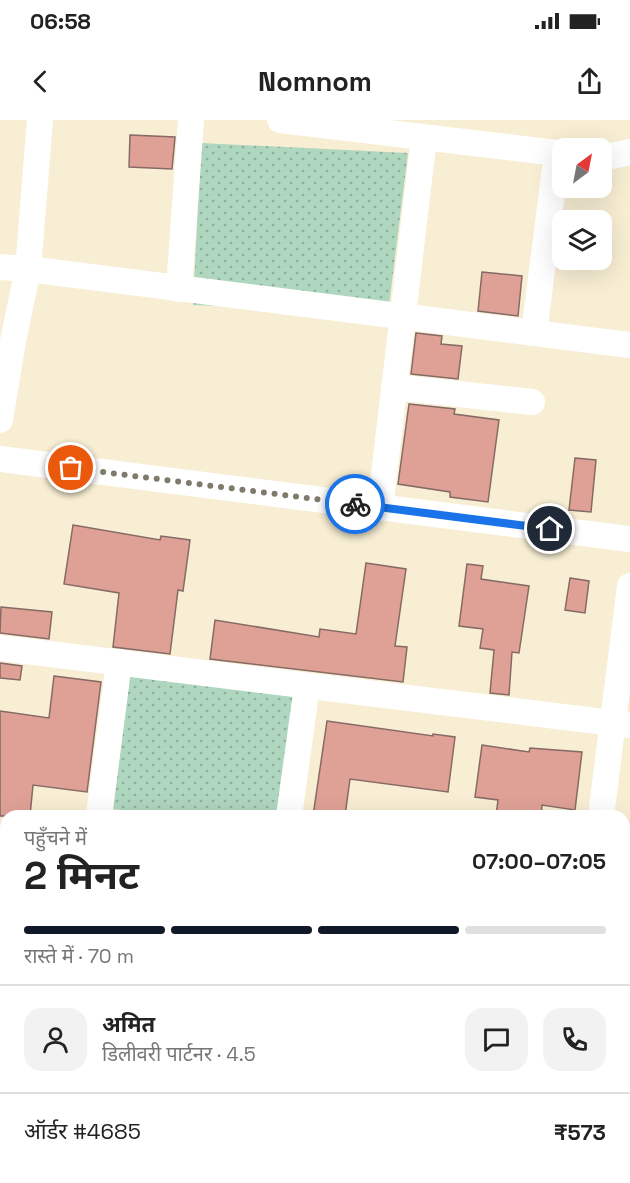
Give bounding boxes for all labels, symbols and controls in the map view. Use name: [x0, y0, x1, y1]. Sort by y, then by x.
text: 06:58: [30, 7, 91, 35]
text: Nomnom: [258, 64, 372, 99]
icon: back: [24, 65, 57, 98]
icon: share: [573, 65, 606, 98]
north arrow: [552, 138, 612, 198]
map controls: [552, 138, 612, 270]
button: layers: [552, 210, 612, 270]
pin: [45, 442, 96, 493]
icon: bag: [54, 451, 87, 484]
courier: [325, 474, 385, 534]
icon: bike: [339, 488, 372, 521]
pin: [524, 503, 575, 554]
icon: home: [533, 512, 566, 545]
text: पहुँचने में: [24, 825, 87, 851]
text: 07:00–07:05: [472, 847, 606, 875]
text: 2 मिनट: [24, 851, 139, 900]
text: रास्ते में · 70 m: [24, 943, 134, 969]
button: person: [24, 1008, 87, 1071]
button: chat: [465, 1008, 528, 1071]
button: phone: [543, 1008, 606, 1071]
text: अमित: [102, 1010, 155, 1038]
text: डिलीवरी पार्टनर · 4.5: [102, 1041, 256, 1067]
text: ऑर्डर #4685: [24, 1117, 141, 1145]
text: ₹573: [554, 1118, 606, 1146]

